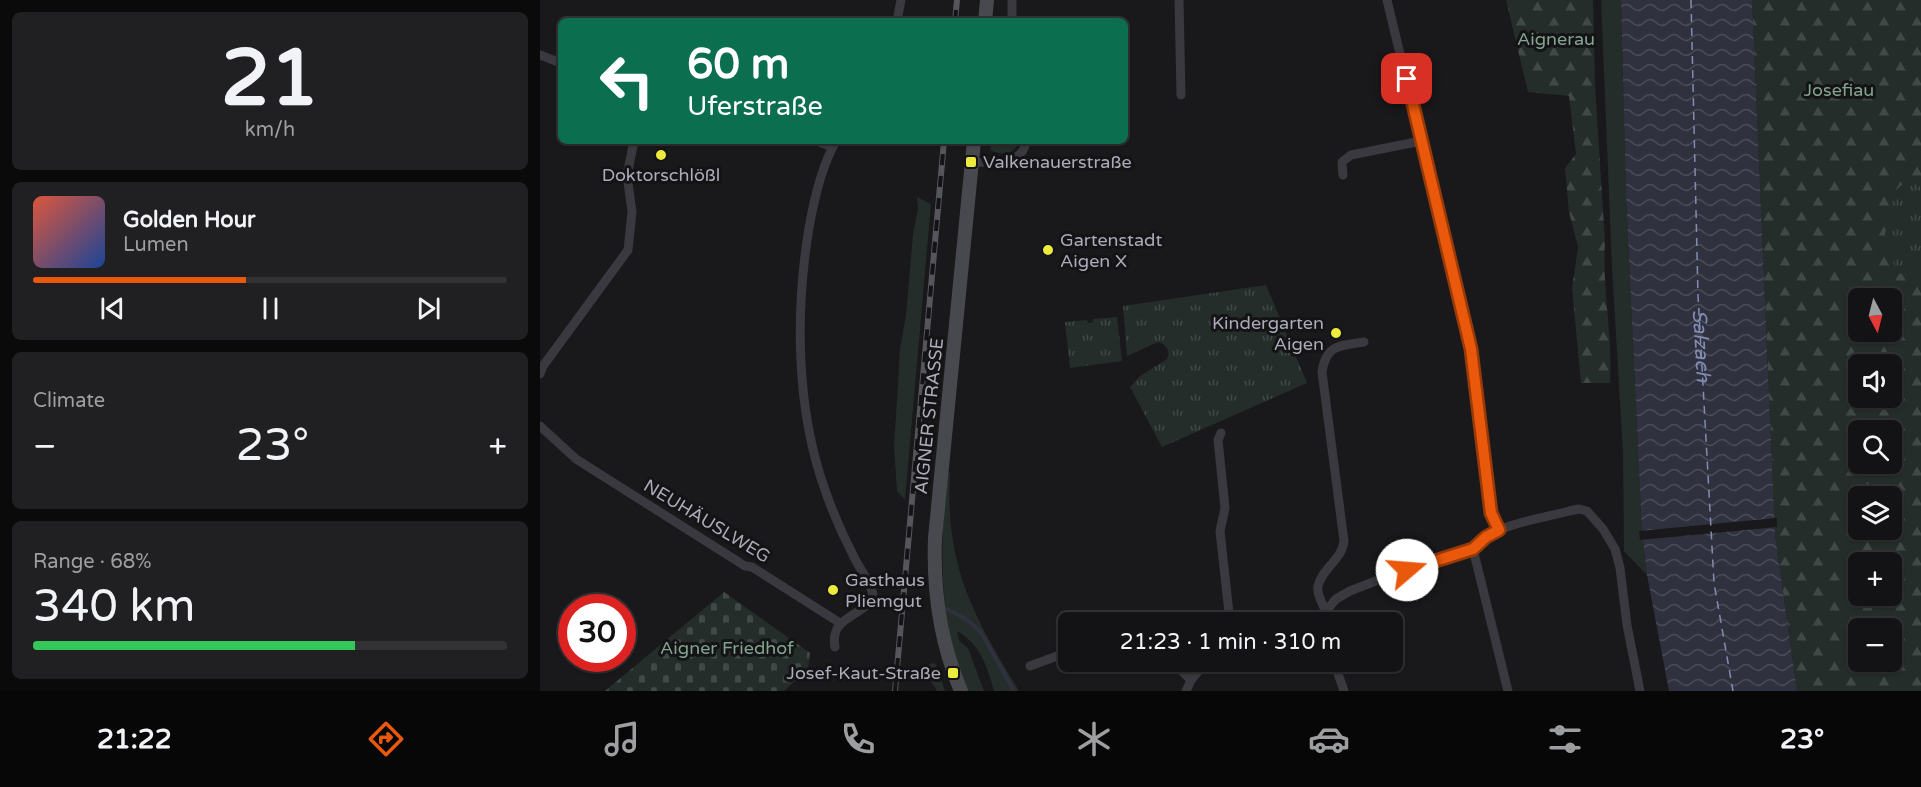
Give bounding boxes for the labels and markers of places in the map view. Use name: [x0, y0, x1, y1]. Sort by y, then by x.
pin: [1381, 53, 1432, 104]
marker: Doktorschlößl: [654, 148, 668, 162]
place label: Valkenauerstraße: [983, 151, 1132, 173]
marker: Valkenauerstraße: [964, 155, 978, 169]
place label: Doktorschlößl: [602, 164, 720, 186]
place label: Gartenstadt Aigen X: [1060, 229, 1162, 272]
marker: Gartenstadt Aigen X: [1041, 243, 1055, 257]
place label: Kindergarten Aigen: [1212, 312, 1324, 355]
marker: Kindergarten Aigen: [1329, 326, 1343, 340]
place label: Gasthaus Pliemgut: [845, 569, 925, 612]
marker: Gasthaus Pliemgut: [826, 583, 840, 597]
place label: Josef-Kaut-Straße: [787, 662, 941, 684]
marker: Josef-Kaut-Straße: [946, 666, 960, 680]

